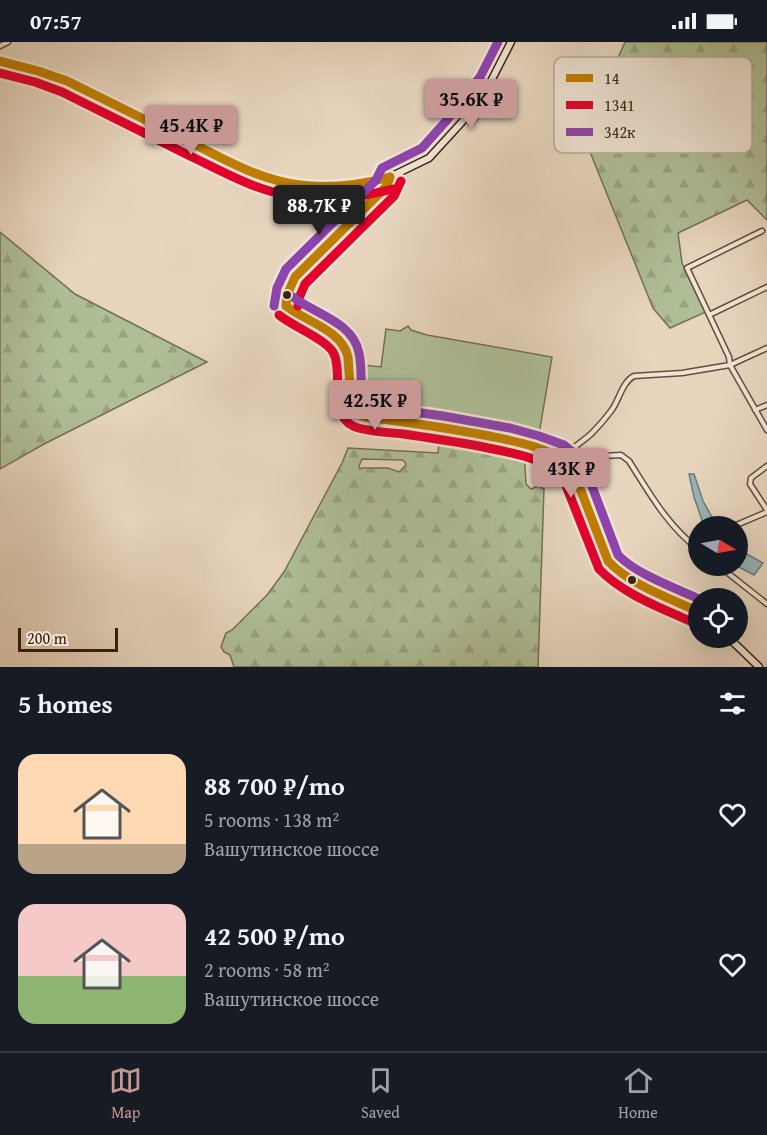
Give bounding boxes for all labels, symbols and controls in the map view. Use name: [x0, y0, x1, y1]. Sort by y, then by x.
text: 07:57: [30, 5, 82, 37]
legend: [554, 57, 752, 153]
text: 14: [604, 66, 620, 90]
pin: 35.6K ₽: [416, 79, 526, 130]
text: 35.6K ₽: [439, 84, 503, 113]
text: 1341: [604, 93, 635, 117]
pin: 45.4K ₽: [136, 105, 246, 156]
text: 45.4K ₽: [159, 110, 223, 139]
text: 342к: [604, 120, 636, 144]
pin: 88.7K ₽: [264, 185, 374, 236]
text: 88.7K ₽: [287, 190, 351, 219]
unlabelled marker: [281, 289, 293, 301]
pin: 42.5K ₽: [320, 380, 430, 431]
text: 42.5K ₽: [343, 385, 407, 414]
pin: 43K ₽: [529, 448, 613, 499]
text: 43K ₽: [547, 453, 595, 482]
north arrow: [688, 516, 748, 576]
map controls: [688, 516, 748, 648]
unlabelled marker: [626, 574, 638, 586]
button: locate: [688, 588, 748, 648]
scale bar: [18, 625, 118, 652]
text: 200 m: [27, 626, 67, 650]
text: 5 homes: [18, 684, 113, 723]
icon: filters: [716, 687, 749, 720]
text: 88 700 ₽/mo: [204, 766, 345, 805]
icon: home: [66, 778, 138, 850]
icon: heart: [716, 798, 749, 831]
text: 5 rooms · 138 m²: [204, 805, 339, 834]
text: Вашутинское шоссе: [204, 834, 379, 863]
text: 42 500 ₽/mo: [204, 916, 345, 955]
icon: home: [66, 928, 138, 1000]
icon: heart: [716, 948, 749, 981]
text: 2 rooms · 58 m²: [204, 955, 330, 984]
text: Вашутинское шоссе: [204, 984, 379, 1013]
tab: Map: [109, 1064, 142, 1124]
tab: Saved: [361, 1064, 400, 1124]
tab: Home: [618, 1064, 658, 1124]

